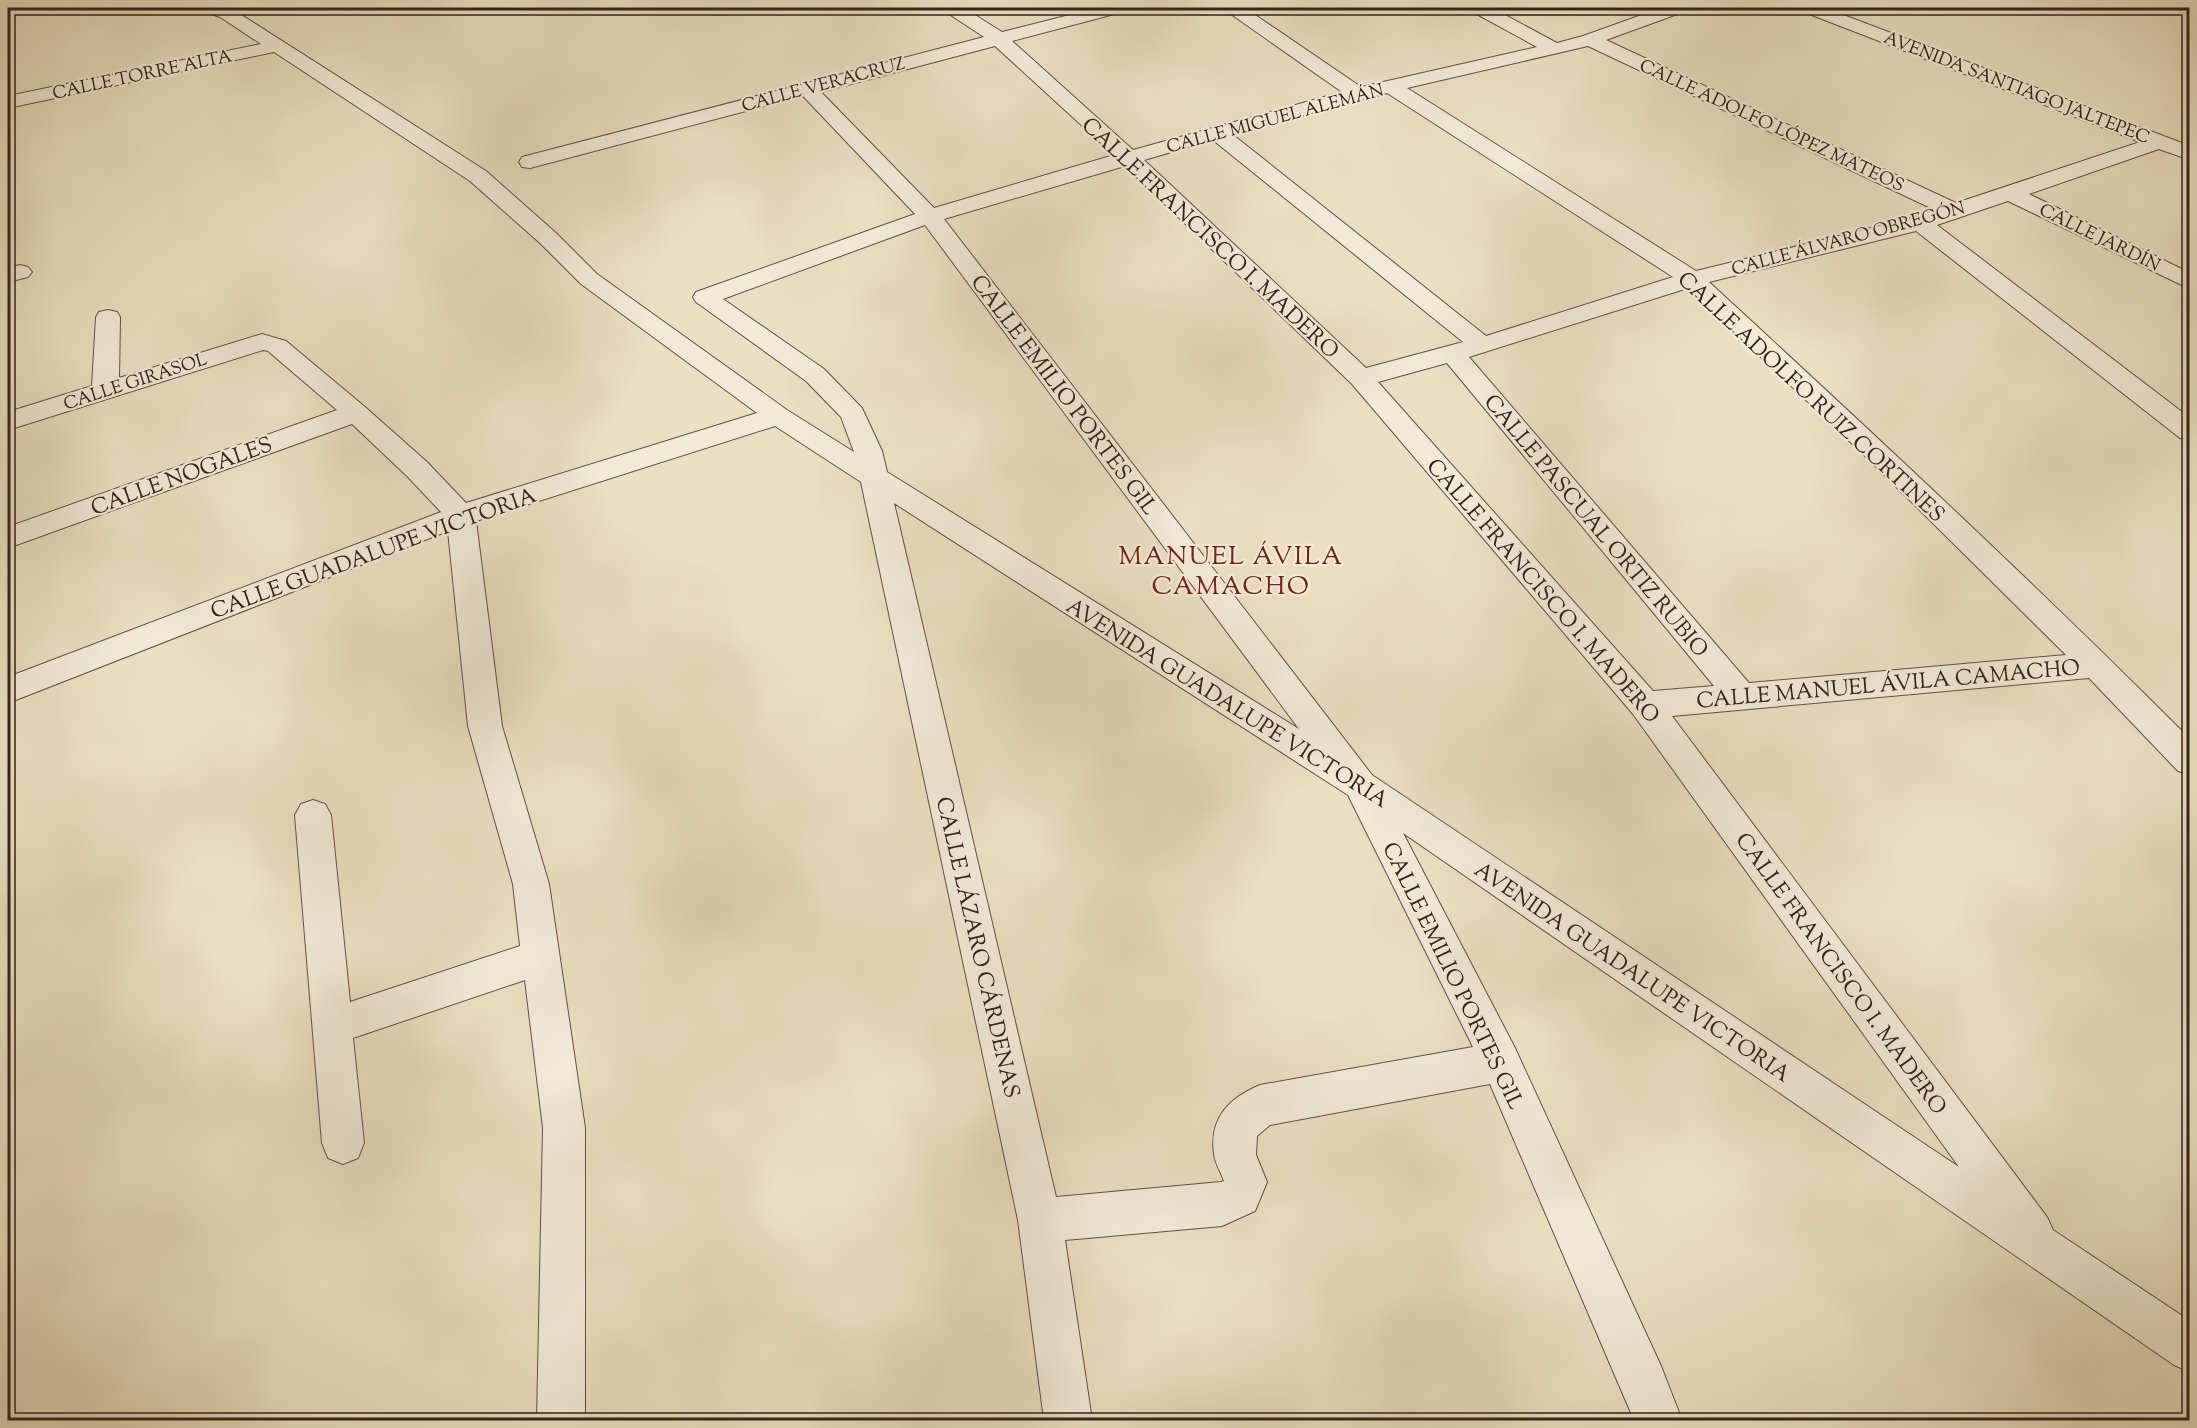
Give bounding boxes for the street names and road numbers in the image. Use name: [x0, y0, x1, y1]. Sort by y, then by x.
street label: AVENIDA SANTIAGO JALTEPEC: [1879, 26, 2153, 152]
street label: CALLE TORRE ALTA: [50, 44, 235, 108]
street label: CALLE VERACRUZ: [739, 52, 908, 120]
street label: CALLE ADOLFO LÓPEZ MATEOS: [1635, 53, 1908, 200]
street label: CALLE MIGUEL ALEMÁN: [1164, 78, 1387, 161]
street label: CALLE FRANCISCO I. MADERO: [1073, 111, 1345, 368]
street label: CALLE ÁLVARO OBREGÓN: [1729, 195, 1968, 284]
street label: CALLE JARDÍN: [2034, 198, 2164, 279]
street label: CALLE ADOLFO RUIZ CORTINES: [1669, 265, 1951, 531]
street label: CALLE EMILIO PORTES GIL: [961, 269, 1164, 523]
street label: CALLE GIRASOL: [60, 347, 211, 418]
street label: CALLE PASCUAL ORTIZ RUBIO: [1475, 388, 1715, 666]
street label: CALLE NOGALES: [87, 430, 277, 526]
street label: CALLE FRANCISCO I. MADERO: [1417, 452, 1666, 732]
street label: CALLE GUADALUPE VICTORIA: [207, 481, 542, 629]
street label: AVENIDA GUADALUPE VICTORIA: [1059, 592, 1394, 818]
street label: CALLE MANUEL ÁVILA CAMACHO: [1695, 652, 2081, 719]
street label: CALLE LÁZARO CÁRDENAS: [926, 794, 1027, 1101]
street label: CALLE FRANCISCO I. MADERO: [1726, 827, 1953, 1123]
street label: CALLE EMILIO PORTES GIL: [1373, 837, 1530, 1115]
street label: AVENIDA GUADALUPE VICTORIA: [1467, 855, 1796, 1092]

